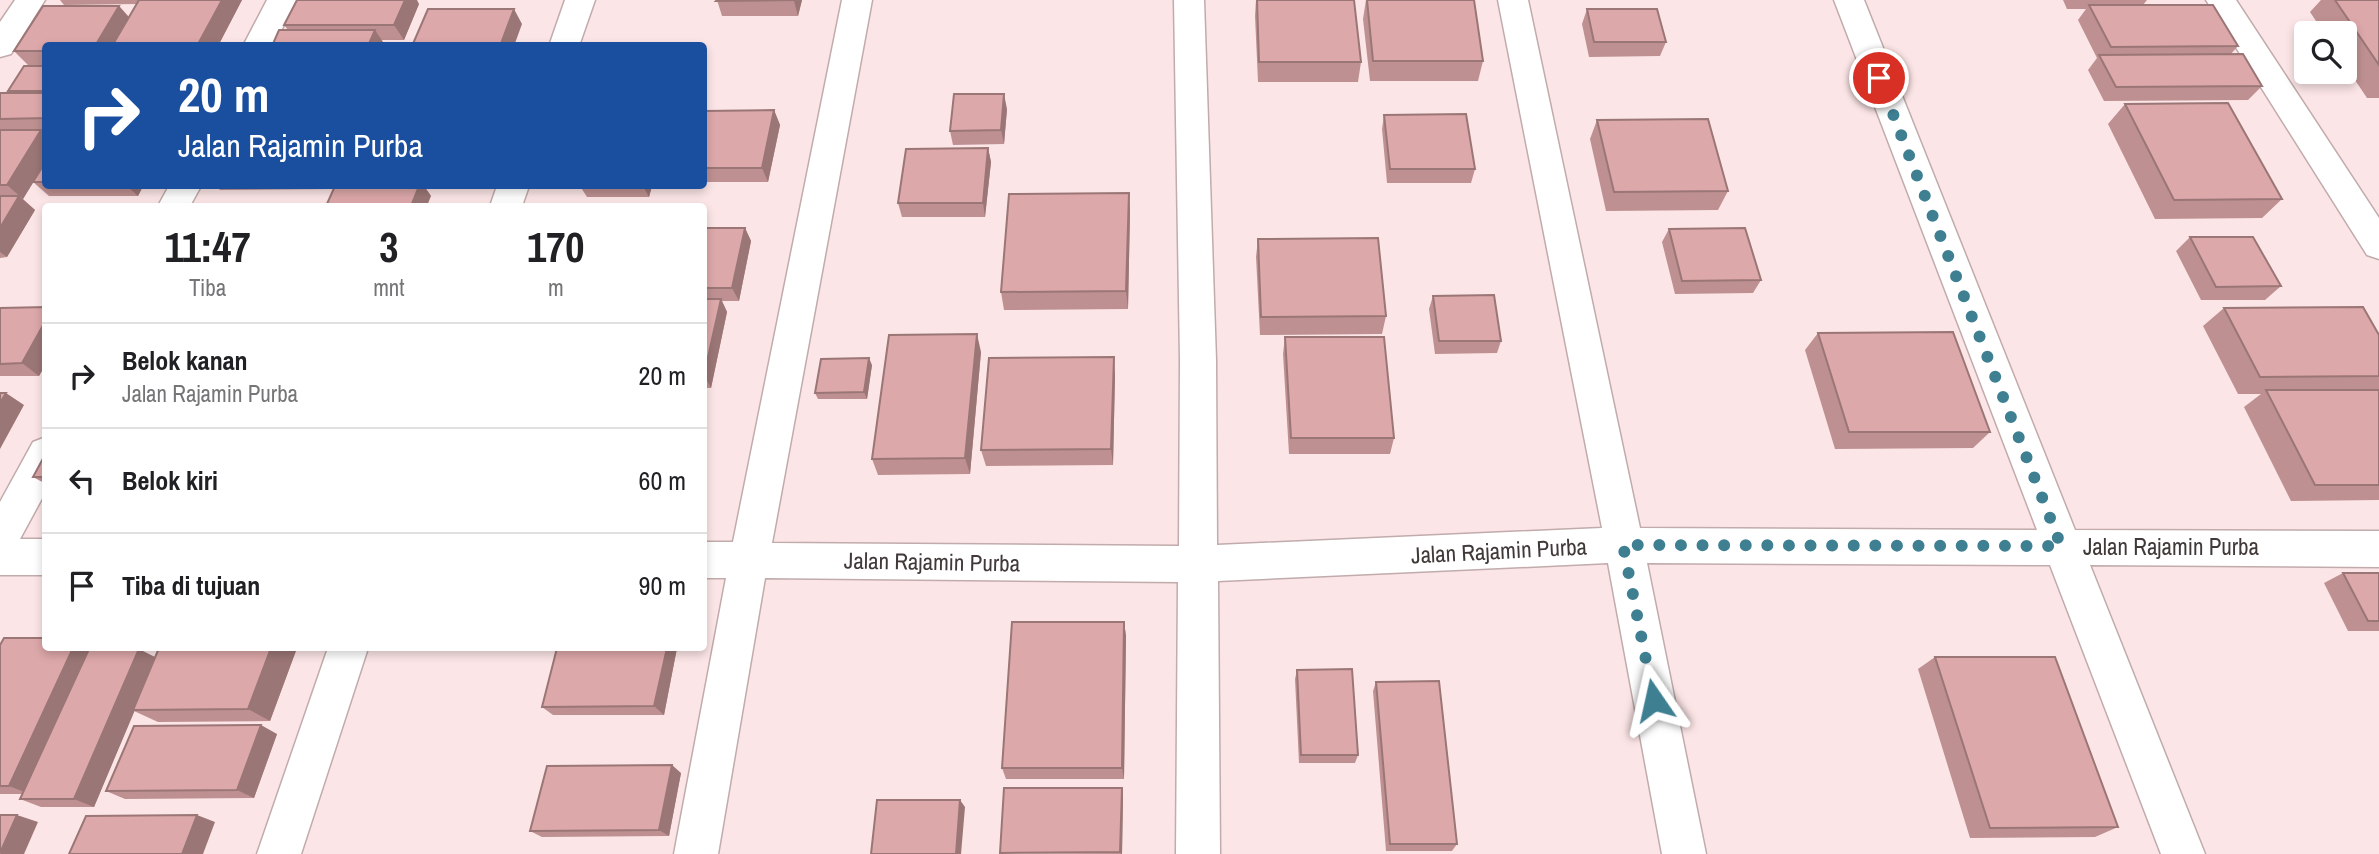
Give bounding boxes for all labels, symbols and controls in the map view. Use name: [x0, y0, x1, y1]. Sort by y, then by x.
map controls: [2294, 21, 2357, 84]
button: search: [2294, 21, 2357, 84]
pin: [1849, 48, 1909, 108]
icon: arrive: [1860, 59, 1898, 97]
text: 20 m: [178, 61, 270, 127]
icon: right: [63, 70, 154, 161]
text: Jalan Rajamin Purba: [178, 124, 423, 167]
text: 11:47: [164, 219, 251, 275]
text: 3: [379, 219, 398, 275]
text: 170: [527, 219, 585, 275]
text: Tiba: [189, 272, 226, 303]
text: mnt: [373, 272, 405, 303]
text: m: [548, 272, 564, 303]
text: Belok kanan: [122, 343, 248, 378]
icon: right: [63, 357, 101, 395]
text: 20 m: [639, 358, 686, 393]
text: Jalan Rajamin Purba: [122, 378, 298, 409]
icon: left: [63, 462, 101, 500]
text: Belok kiri: [122, 463, 218, 498]
text: 60 m: [639, 463, 686, 498]
street label: Jalan Rajamin Purba: [1410, 530, 1588, 571]
street label: Jalan Rajamin Purba: [2083, 531, 2260, 562]
street label: Jalan Rajamin Purba: [844, 544, 1021, 579]
icon: arrive: [63, 567, 101, 605]
text: Tiba di tujuan: [122, 568, 260, 603]
text: 90 m: [639, 568, 686, 603]
position arrow: [1617, 663, 1691, 737]

